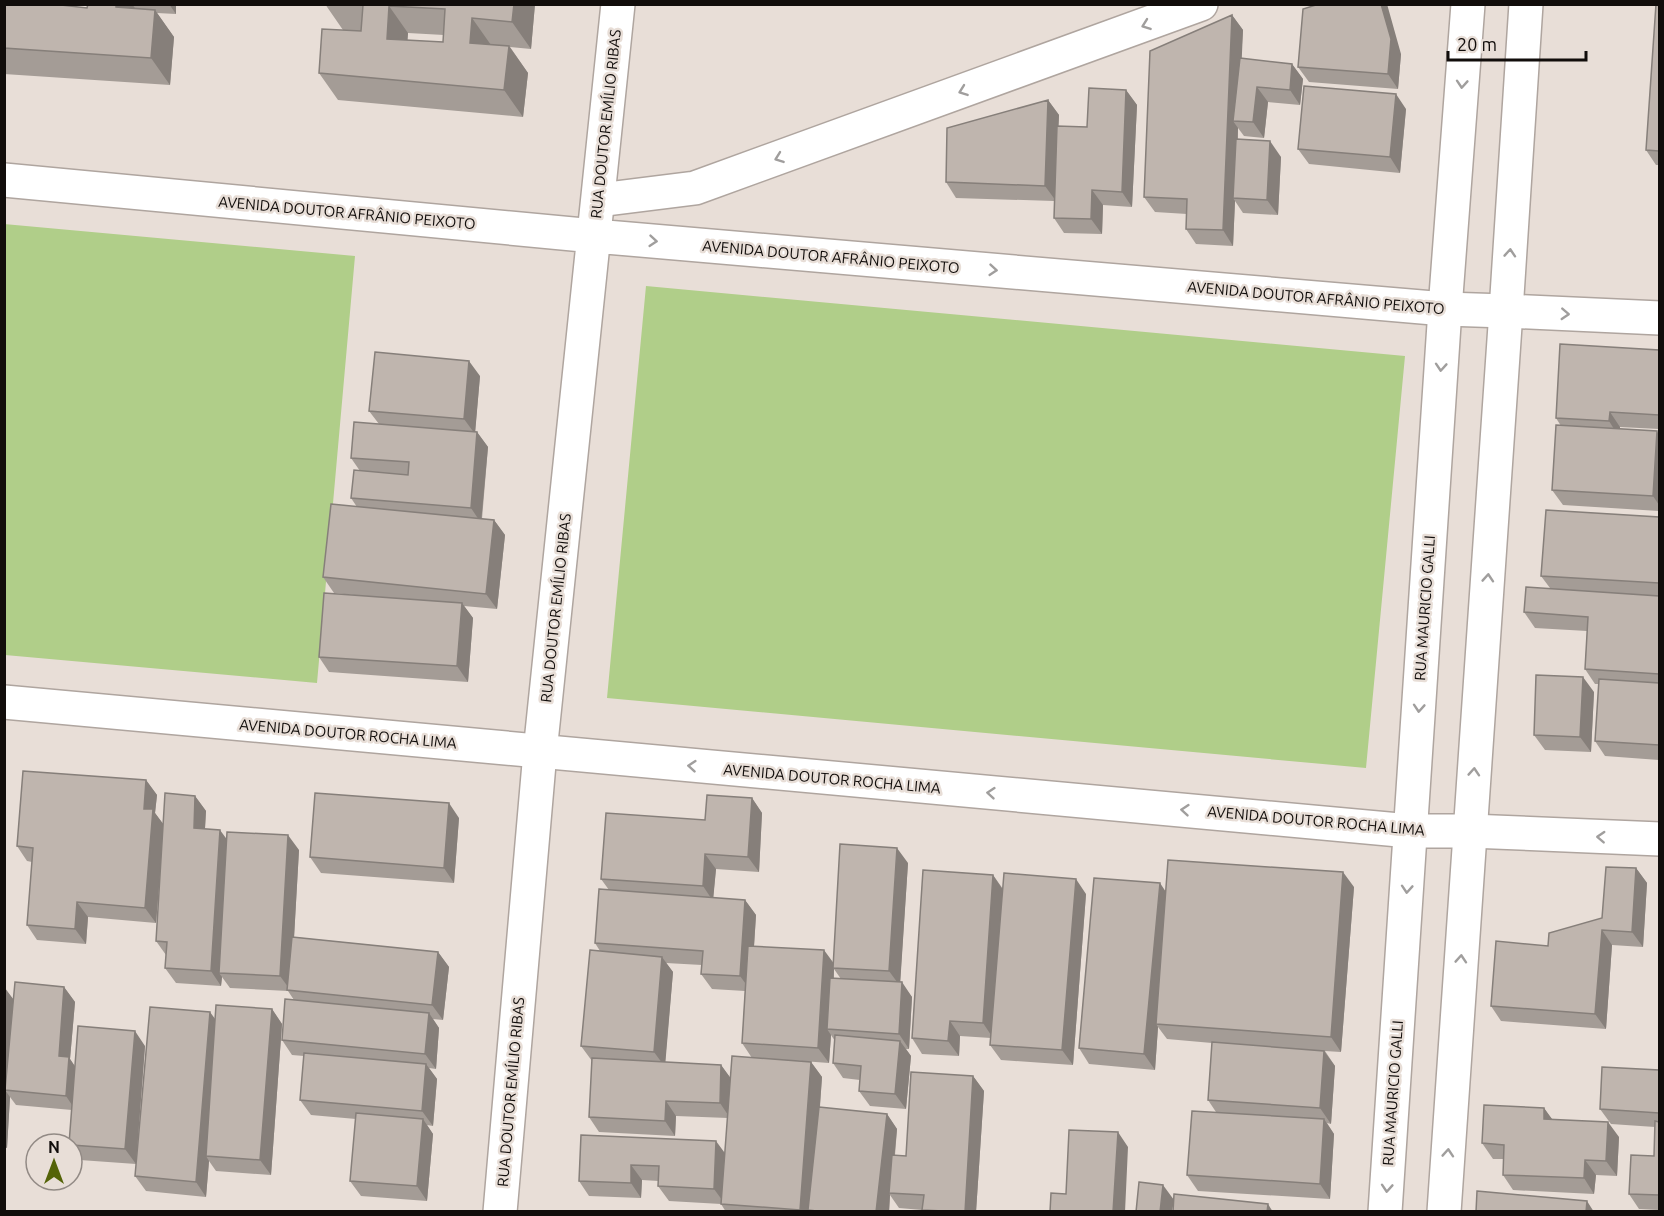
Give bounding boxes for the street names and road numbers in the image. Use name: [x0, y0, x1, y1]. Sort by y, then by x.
street label: RUA DOUTOR EMÍLIO RIBAS: [587, 28, 624, 219]
street label: AVENIDA DOUTOR AFRÂNIO PEIXOTO: [218, 193, 476, 232]
street label: AVENIDA DOUTOR AFRÂNIO PEIXOTO: [702, 237, 960, 276]
street label: AVENIDA DOUTOR AFRÂNIO PEIXOTO: [1187, 278, 1445, 317]
street label: RUA DOUTOR EMÍLIO RIBAS: [537, 512, 574, 703]
street label: RUA MAURICIO GALLI: [1411, 535, 1438, 681]
street label: AVENIDA DOUTOR ROCHA LIMA: [239, 716, 458, 751]
street label: AVENIDA DOUTOR ROCHA LIMA: [723, 761, 942, 796]
street label: AVENIDA DOUTOR ROCHA LIMA: [1207, 803, 1426, 838]
street label: RUA DOUTOR EMÍLIO RIBAS: [494, 996, 527, 1187]
street label: RUA MAURICIO GALLI: [1379, 1020, 1406, 1166]

